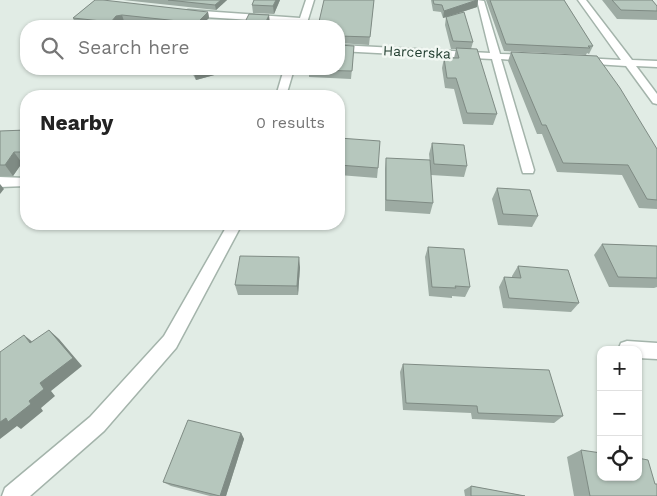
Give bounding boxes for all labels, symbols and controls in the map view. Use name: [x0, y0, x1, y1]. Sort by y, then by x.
search box: [20, 20, 345, 75]
icon: search: [38, 34, 66, 62]
text: Search here: [78, 36, 189, 59]
street label: Harcerska: [383, 42, 451, 62]
text: Nearby: [40, 110, 113, 135]
text: 0 results: [256, 113, 325, 132]
map controls: [597, 346, 642, 481]
button: +: [597, 346, 642, 391]
button: −: [597, 391, 642, 436]
button: locate: [597, 436, 642, 481]

